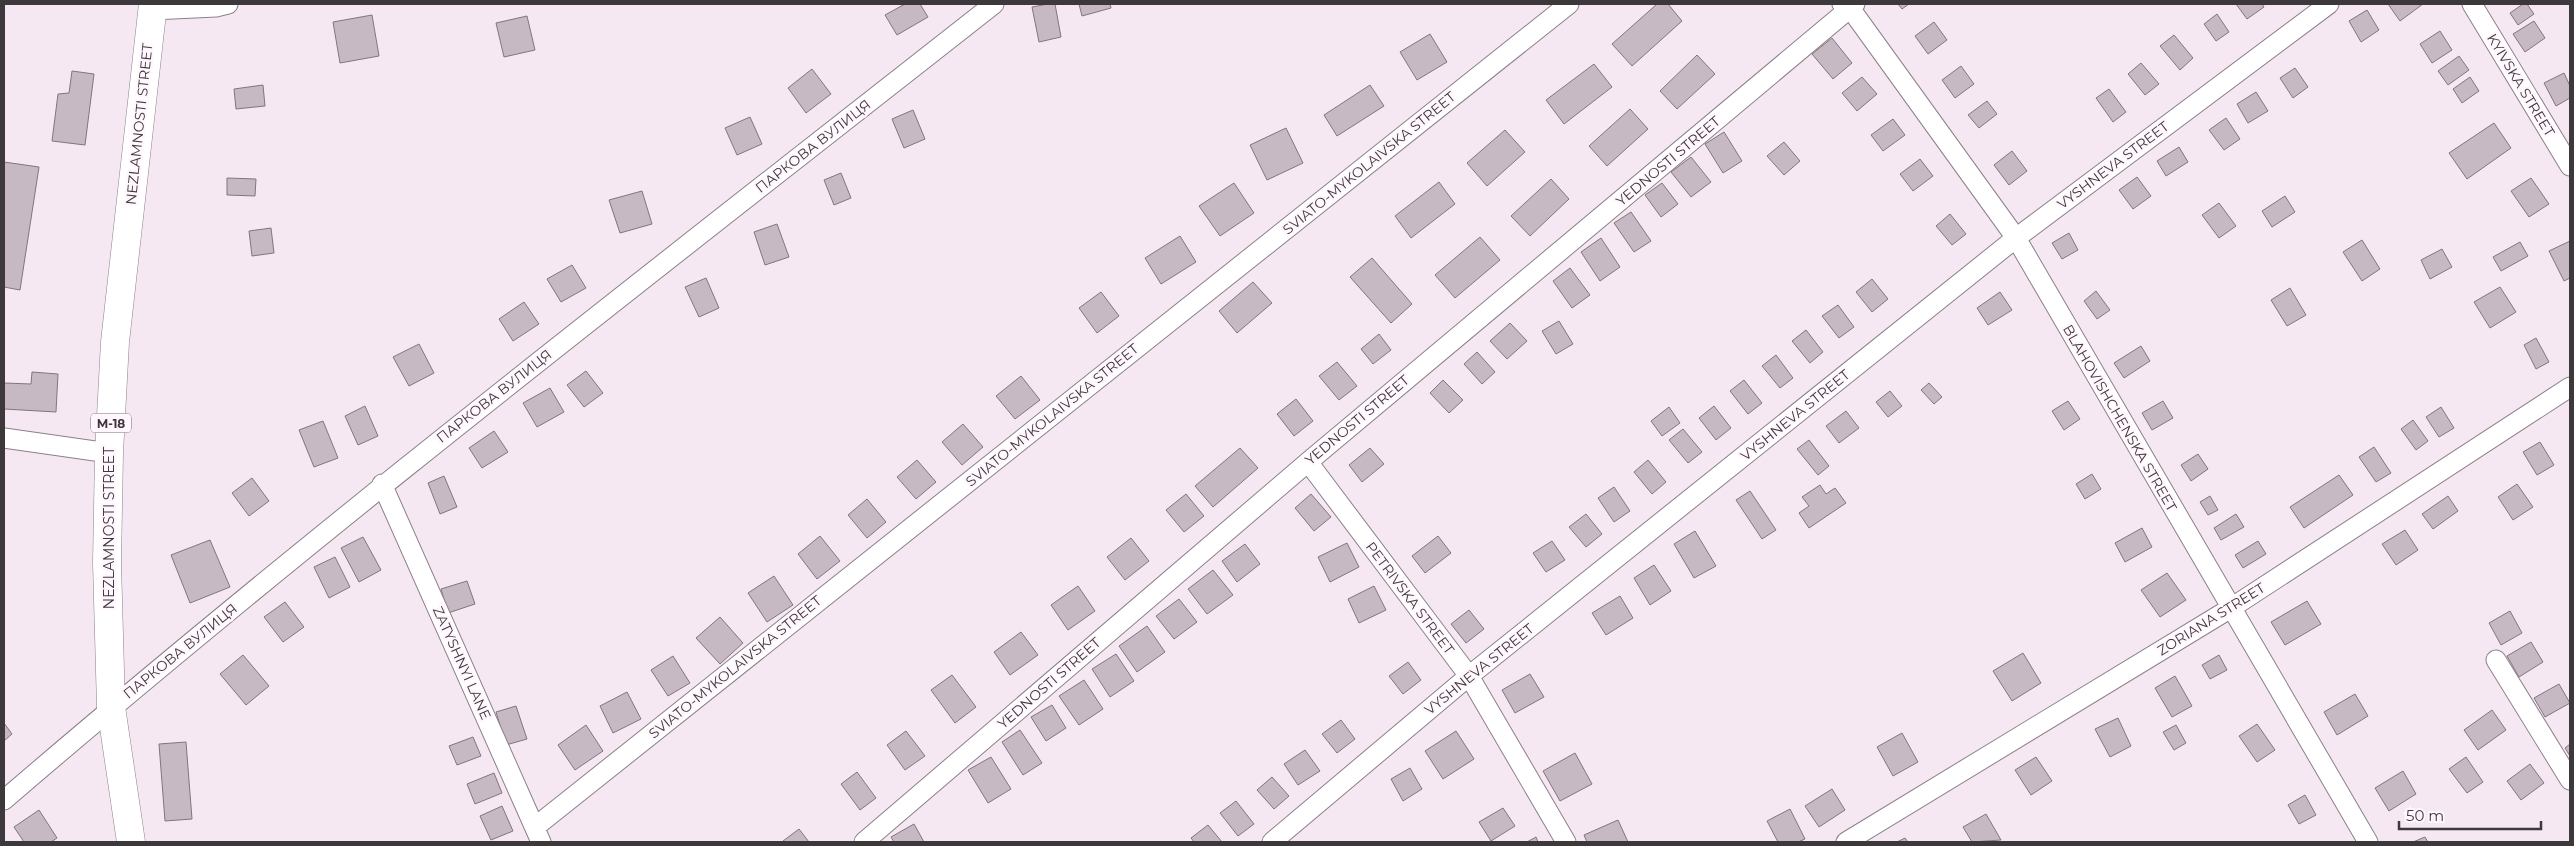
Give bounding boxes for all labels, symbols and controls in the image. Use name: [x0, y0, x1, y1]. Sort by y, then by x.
street label: KYIVSKA STREET: [2483, 30, 2559, 140]
street label: NEZLAMNOSTI STREET: [122, 42, 156, 206]
street label: SVIATO-MYKOLAIVSKA STREET: [1279, 88, 1459, 238]
street label: ПАРКОВА ВУЛИЦЯ: [752, 95, 874, 197]
street label: YEDNOSTI STREET: [1612, 112, 1724, 210]
street label: VYSHNEVA STREET: [2054, 117, 2172, 213]
street label: BLAHOVISHCHENSKA STREET: [2059, 321, 2181, 515]
street label: SVIATO-MYKOLAIVSKA STREET: [962, 340, 1142, 490]
street label: ПАРКОВА ВУЛИЦЯ: [433, 345, 555, 447]
street label: VYSHNEVA STREET: [1737, 365, 1853, 465]
street label: YEDNOSTI STREET: [1301, 371, 1413, 469]
road number: М-18: [91, 413, 131, 432]
street label: NEZLAMNOSTI STREET: [100, 447, 118, 609]
street label: PETRIVSKA STREET: [1362, 538, 1458, 658]
street label: ZORIANA STREET: [2154, 579, 2268, 659]
street label: SVIATO-MYKOLAIVSKA STREET: [645, 592, 825, 742]
street label: ПАРКОВА ВУЛИЦЯ: [119, 599, 241, 703]
street label: ZATYSHNYI LANE: [429, 604, 495, 722]
street label: VYSHNEVA STREET: [1421, 619, 1537, 719]
street label: YEDNOSTI STREET: [994, 633, 1104, 733]
scale bar: [2399, 798, 2542, 830]
text: 50 m: [2406, 806, 2444, 825]

